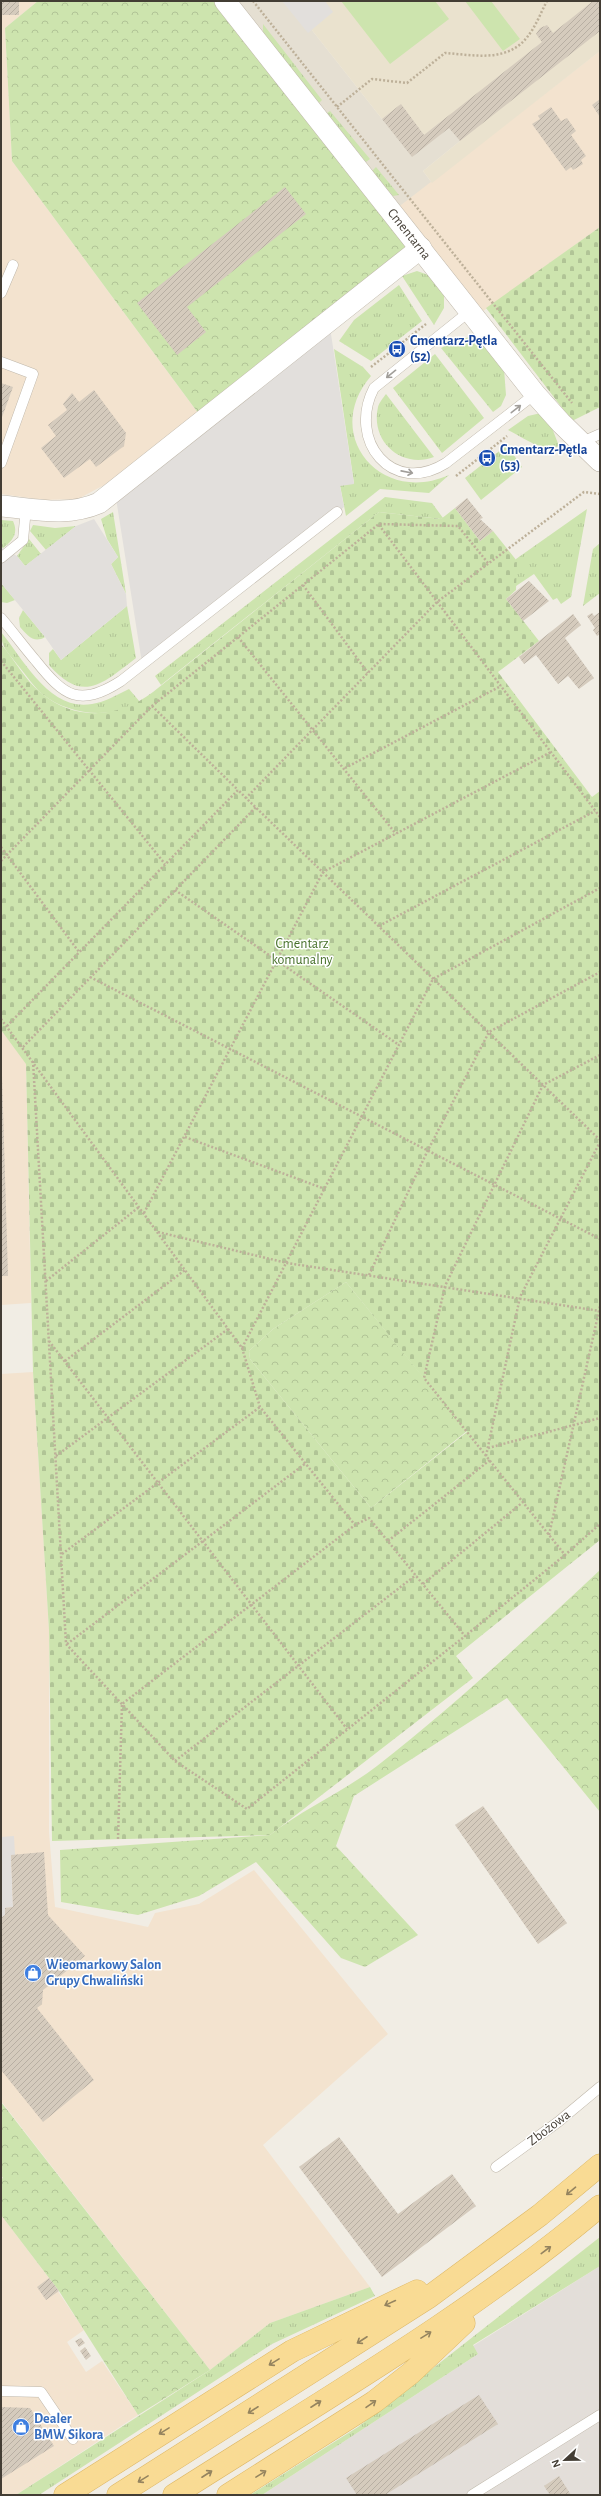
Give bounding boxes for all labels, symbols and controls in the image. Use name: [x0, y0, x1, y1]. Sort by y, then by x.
street label: Cmentarna: [385, 206, 434, 263]
place label: Cmentarz-Pętla (52): [410, 334, 498, 364]
bus stop icon: Cmentarz-Pętla (52): [387, 339, 407, 359]
one-way arrow: [386, 369, 396, 378]
one-way arrow: [511, 405, 522, 413]
place label: Cmentarz-Pętla (53): [500, 443, 588, 473]
bus stop icon: Cmentarz-Pętla (53): [477, 448, 497, 468]
one-way arrow: [400, 469, 413, 477]
park label: Cmentarz komunalny: [271, 937, 333, 967]
place label: Wieomarkowy Salon Grupy Chwaliński: [46, 1958, 161, 1988]
shop icon: Wieomarkowy Salon Grupy Chwaliński: [23, 1963, 43, 1983]
street label: Zbożowa: [525, 2107, 573, 2148]
one-way arrow: [565, 2186, 576, 2195]
one-way arrow: [541, 2246, 552, 2254]
one-way arrow: [385, 2300, 397, 2307]
one-way arrow: [420, 2330, 432, 2338]
one-way arrow: [357, 2335, 368, 2344]
one-way arrow: [268, 2358, 280, 2366]
one-way arrow: [310, 2400, 321, 2408]
one-way arrow: [365, 2400, 376, 2408]
one-way arrow: [247, 2406, 259, 2414]
place label: Dealer BMW Sikora: [34, 2412, 104, 2442]
shop icon: Dealer BMW Sikora: [11, 2417, 31, 2437]
one-way arrow: [159, 2427, 170, 2435]
north arrow: [545, 2440, 585, 2480]
text: N: [550, 2458, 563, 2469]
one-way arrow: [201, 2470, 212, 2478]
one-way arrow: [256, 2470, 267, 2479]
one-way arrow: [138, 2475, 149, 2483]

